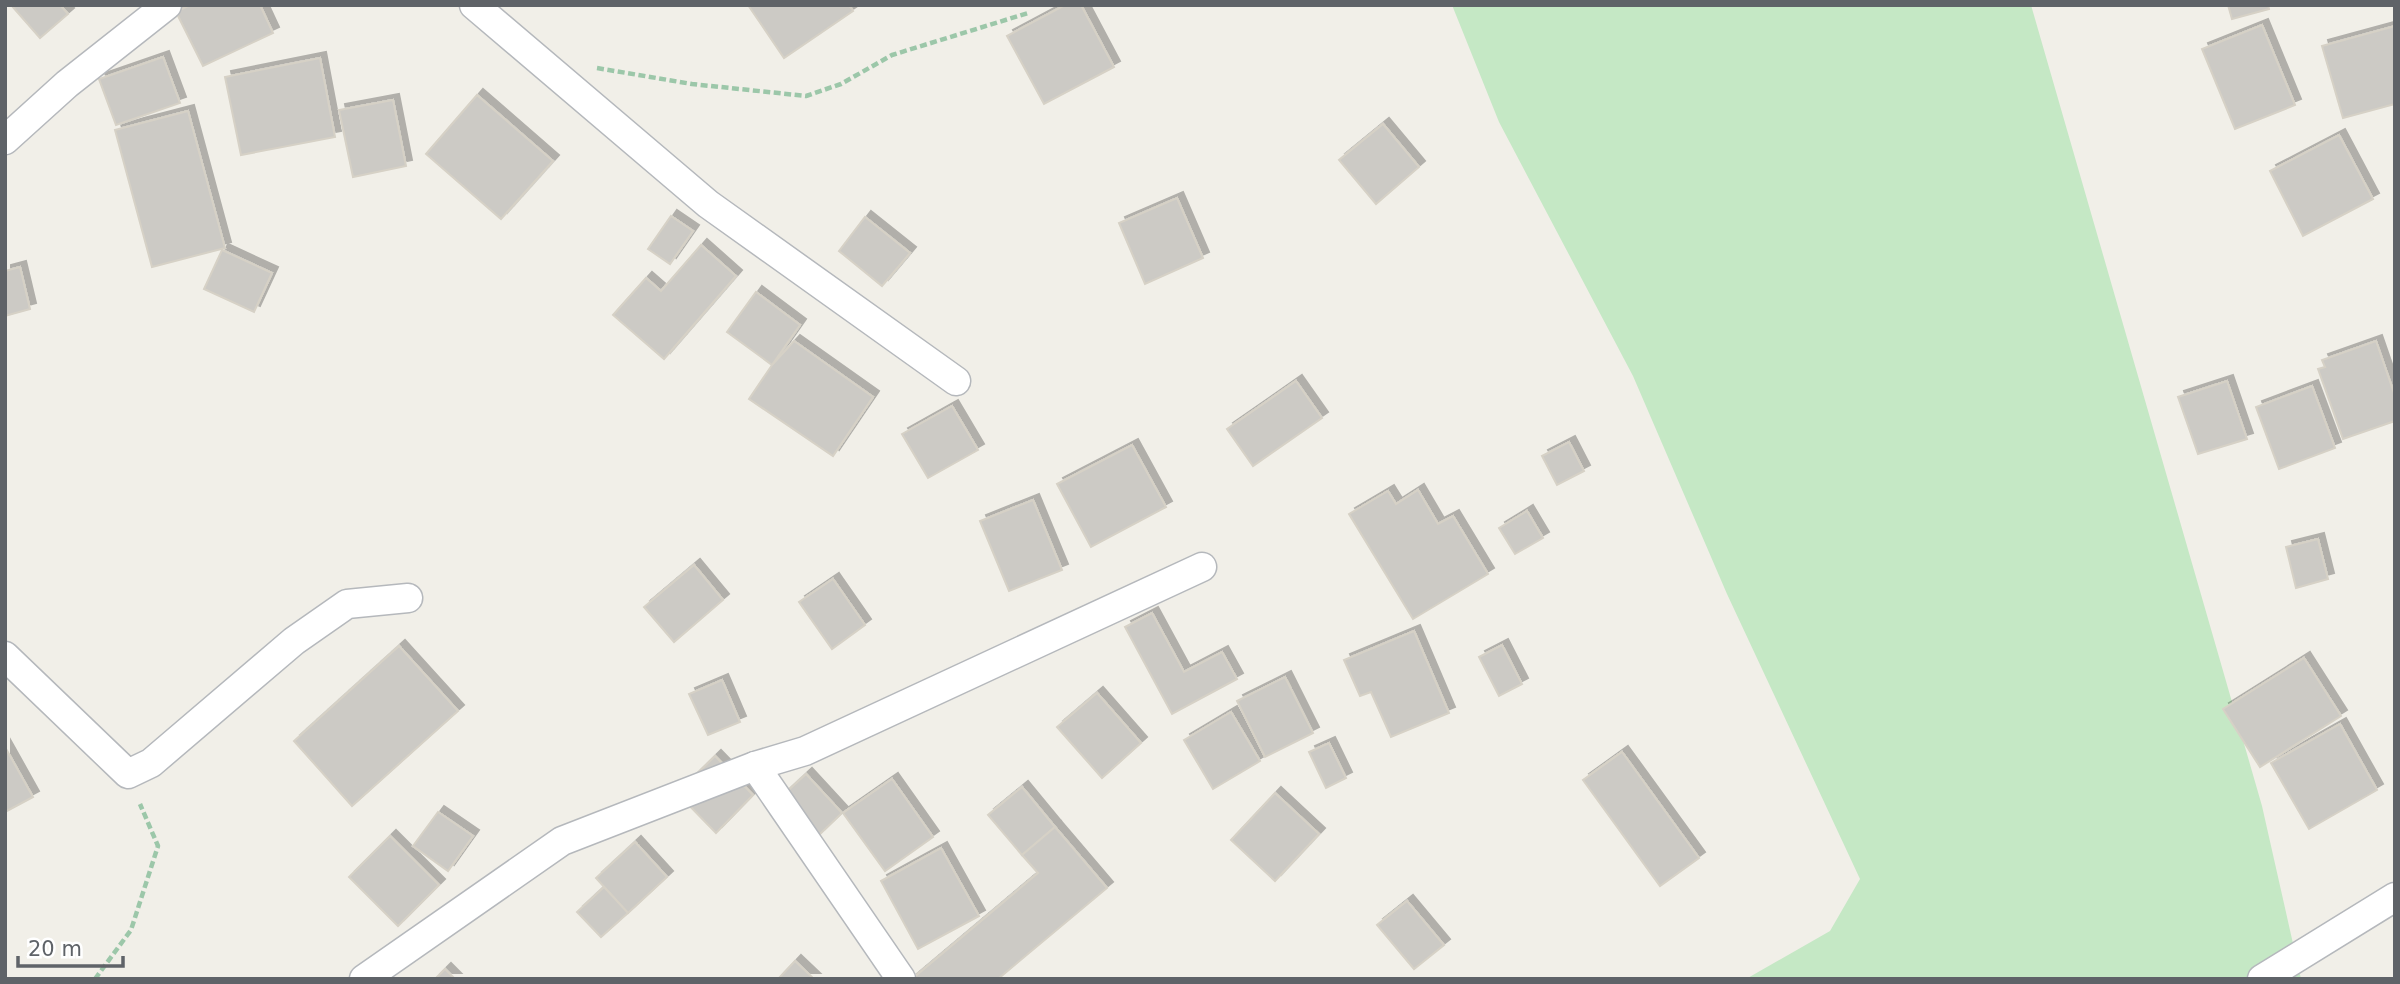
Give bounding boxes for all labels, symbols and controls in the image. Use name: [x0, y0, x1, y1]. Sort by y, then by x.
scale bar: [18, 925, 122, 969]
text: 20 m: [28, 937, 82, 961]

